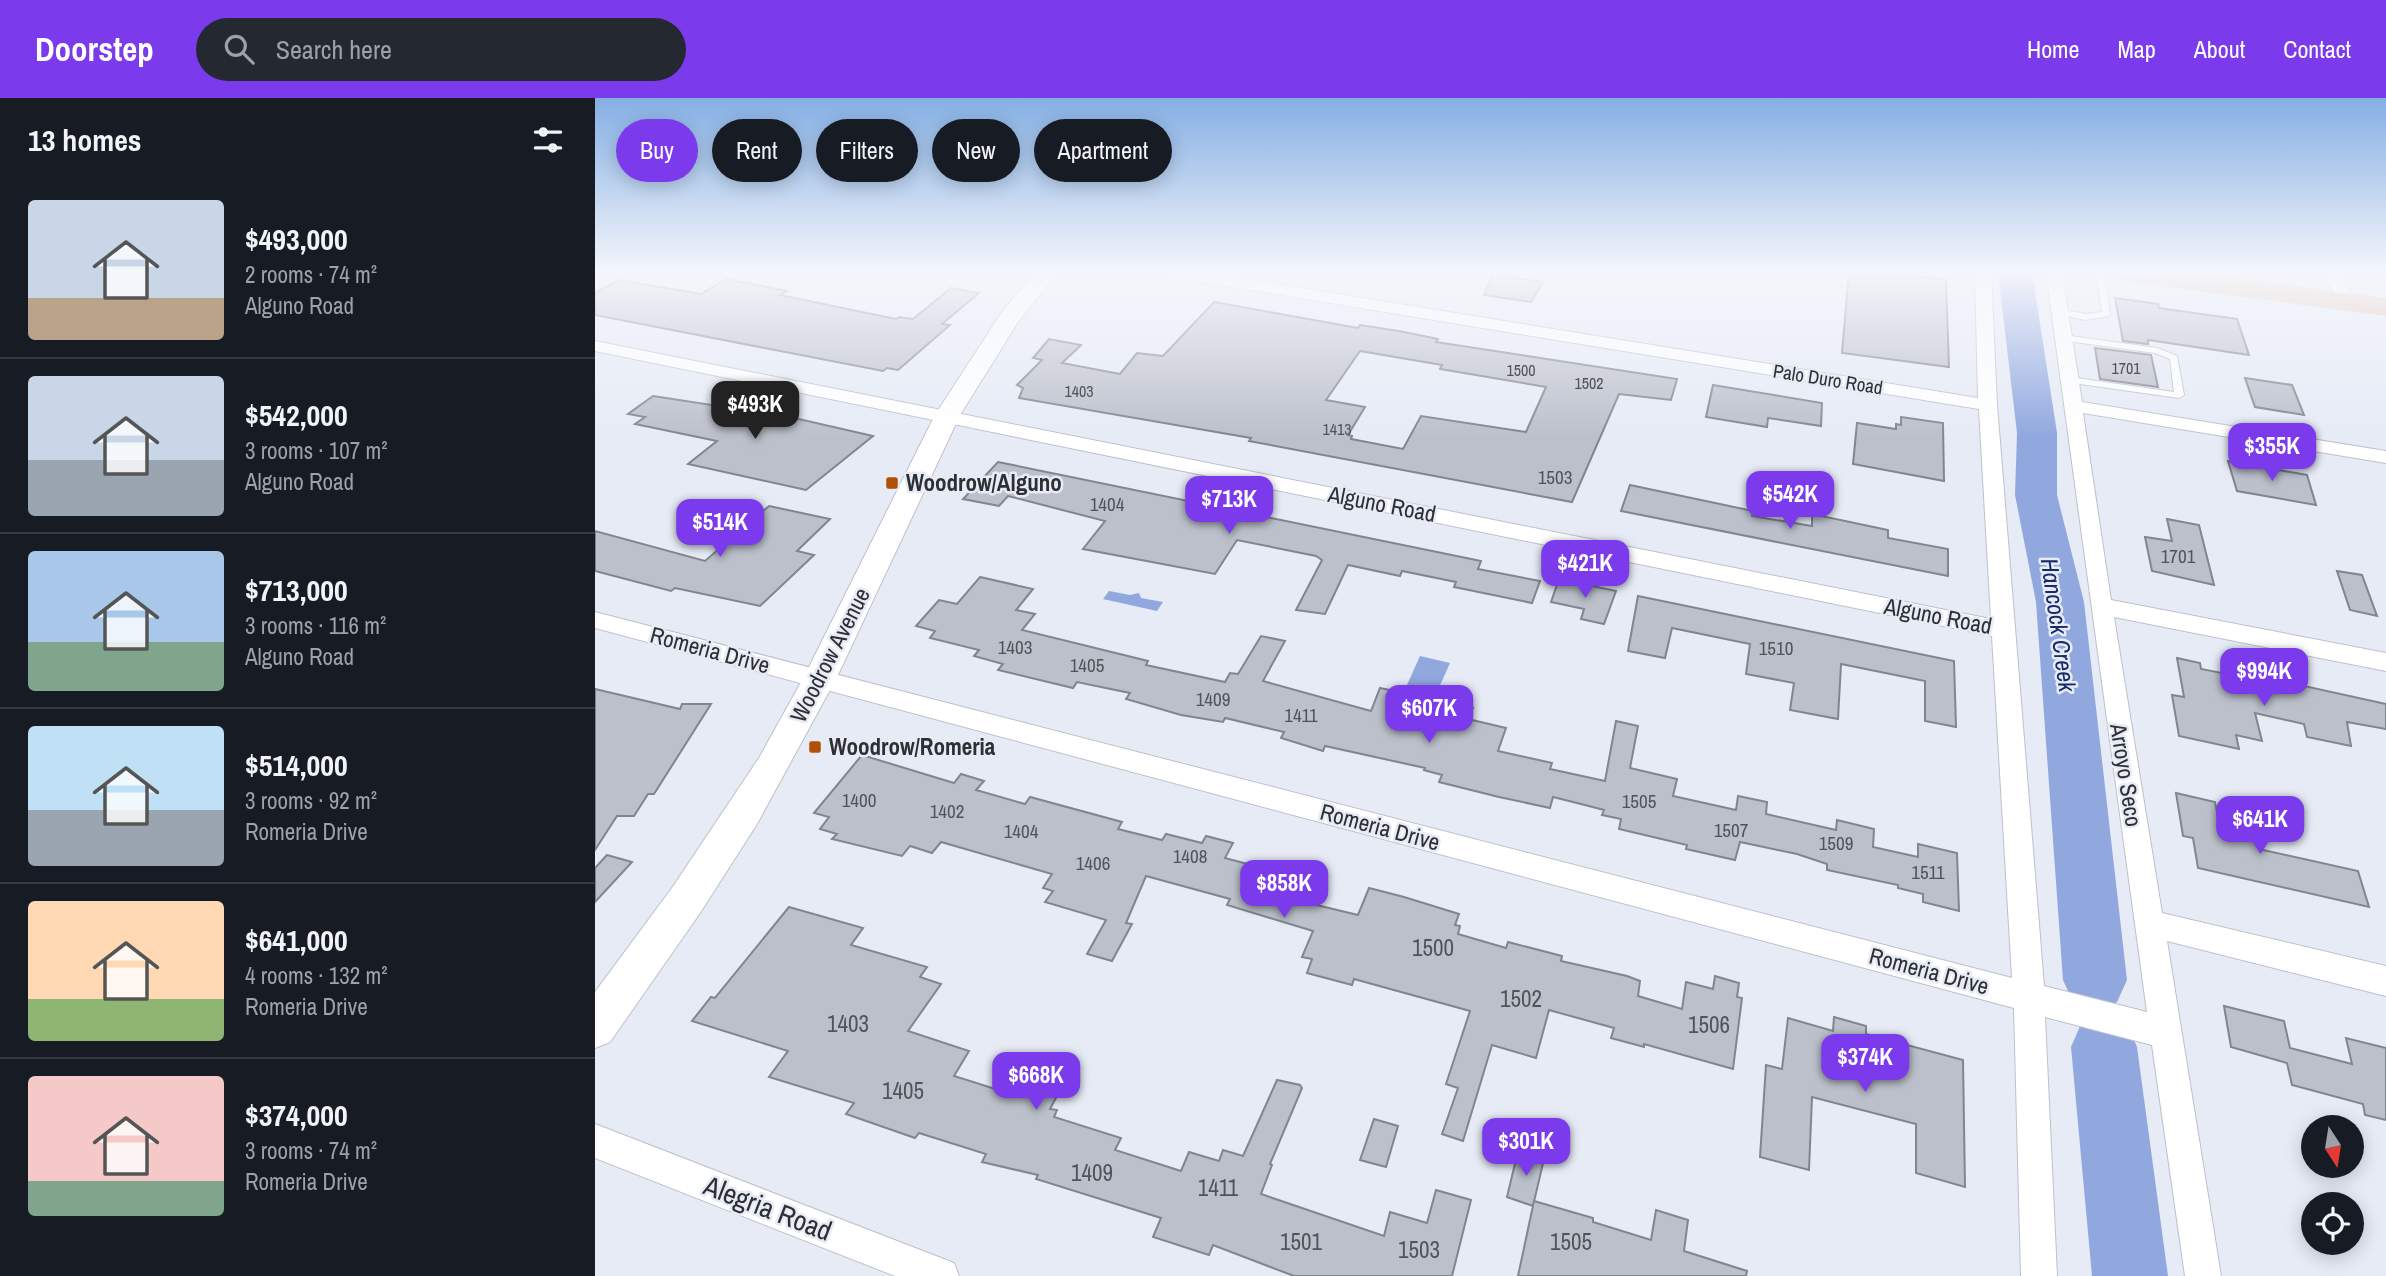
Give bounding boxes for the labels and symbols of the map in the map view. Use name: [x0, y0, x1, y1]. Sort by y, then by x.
street label: Palo Duro Road: [1771, 357, 1885, 401]
house number: 1701: [2111, 357, 2141, 379]
house number: 1500: [1506, 359, 1536, 381]
house number: 1502: [1574, 372, 1604, 394]
house number: 1403: [1064, 380, 1094, 402]
pin: $493K: [706, 382, 804, 441]
house number: 1413: [1322, 418, 1352, 440]
pin: $355K: [2223, 424, 2321, 483]
house number: 1503: [1538, 464, 1572, 490]
place label: Woodrow/Alguno: [906, 467, 1062, 498]
pin: $542K: [1741, 472, 1839, 531]
marker: Woodrow/Alguno: [884, 475, 900, 491]
pin: $713K: [1180, 476, 1278, 536]
street label: Alguno Road: [1325, 478, 1439, 529]
house number: 1404: [1090, 491, 1125, 517]
pin: $514K: [671, 500, 769, 559]
pin: $421K: [1536, 540, 1634, 600]
house number: 1701: [2161, 543, 2196, 569]
water label: Hancock Creek: [2034, 556, 2084, 695]
street label: Woodrow Avenue: [782, 582, 877, 727]
street label: Alguno Road: [1881, 590, 1995, 641]
street label: Romeria Drive: [647, 619, 773, 680]
house number: 1403: [998, 634, 1032, 660]
house number: 1510: [1759, 635, 1793, 661]
pin: $994K: [2215, 648, 2313, 708]
house number: 1405: [1070, 652, 1105, 678]
house number: 1409: [1196, 686, 1230, 712]
pin: $607K: [1380, 686, 1478, 745]
house number: 1411: [1284, 702, 1318, 728]
street label: Arroyo Seco: [2103, 720, 2150, 829]
place label: Woodrow/Romeria: [829, 731, 996, 762]
marker: Woodrow/Romeria: [807, 739, 823, 755]
house number: 1400: [842, 787, 876, 813]
house number: 1505: [1622, 788, 1657, 814]
street label: Romeria Drive: [1317, 796, 1443, 857]
pin: $641K: [2211, 796, 2309, 856]
house number: 1402: [930, 798, 964, 824]
house number: 1507: [1714, 817, 1749, 843]
house number: 1404: [1004, 818, 1039, 844]
house number: 1509: [1819, 830, 1853, 856]
house number: 1408: [1173, 843, 1207, 869]
house number: 1406: [1076, 850, 1110, 876]
house number: 1511: [1911, 859, 1945, 885]
pin: $858K: [1235, 860, 1333, 920]
house number: 1500: [1412, 932, 1454, 963]
street label: Romeria Drive: [1866, 940, 1992, 1001]
house number: 1502: [1500, 983, 1542, 1014]
house number: 1403: [827, 1008, 869, 1039]
house number: 1506: [1688, 1009, 1730, 1040]
pin: $374K: [1816, 1034, 1914, 1094]
pin: $668K: [987, 1052, 1085, 1112]
house number: 1405: [882, 1075, 924, 1106]
north arrow: [2301, 1115, 2364, 1178]
pin: $301K: [1477, 1118, 1575, 1178]
house number: 1409: [1071, 1157, 1113, 1188]
street label: Alegria Road: [698, 1166, 837, 1250]
house number: 1411: [1198, 1172, 1239, 1203]
house number: 1501: [1280, 1226, 1322, 1257]
house number: 1505: [1550, 1226, 1592, 1257]
house number: 1503: [1398, 1234, 1440, 1265]

